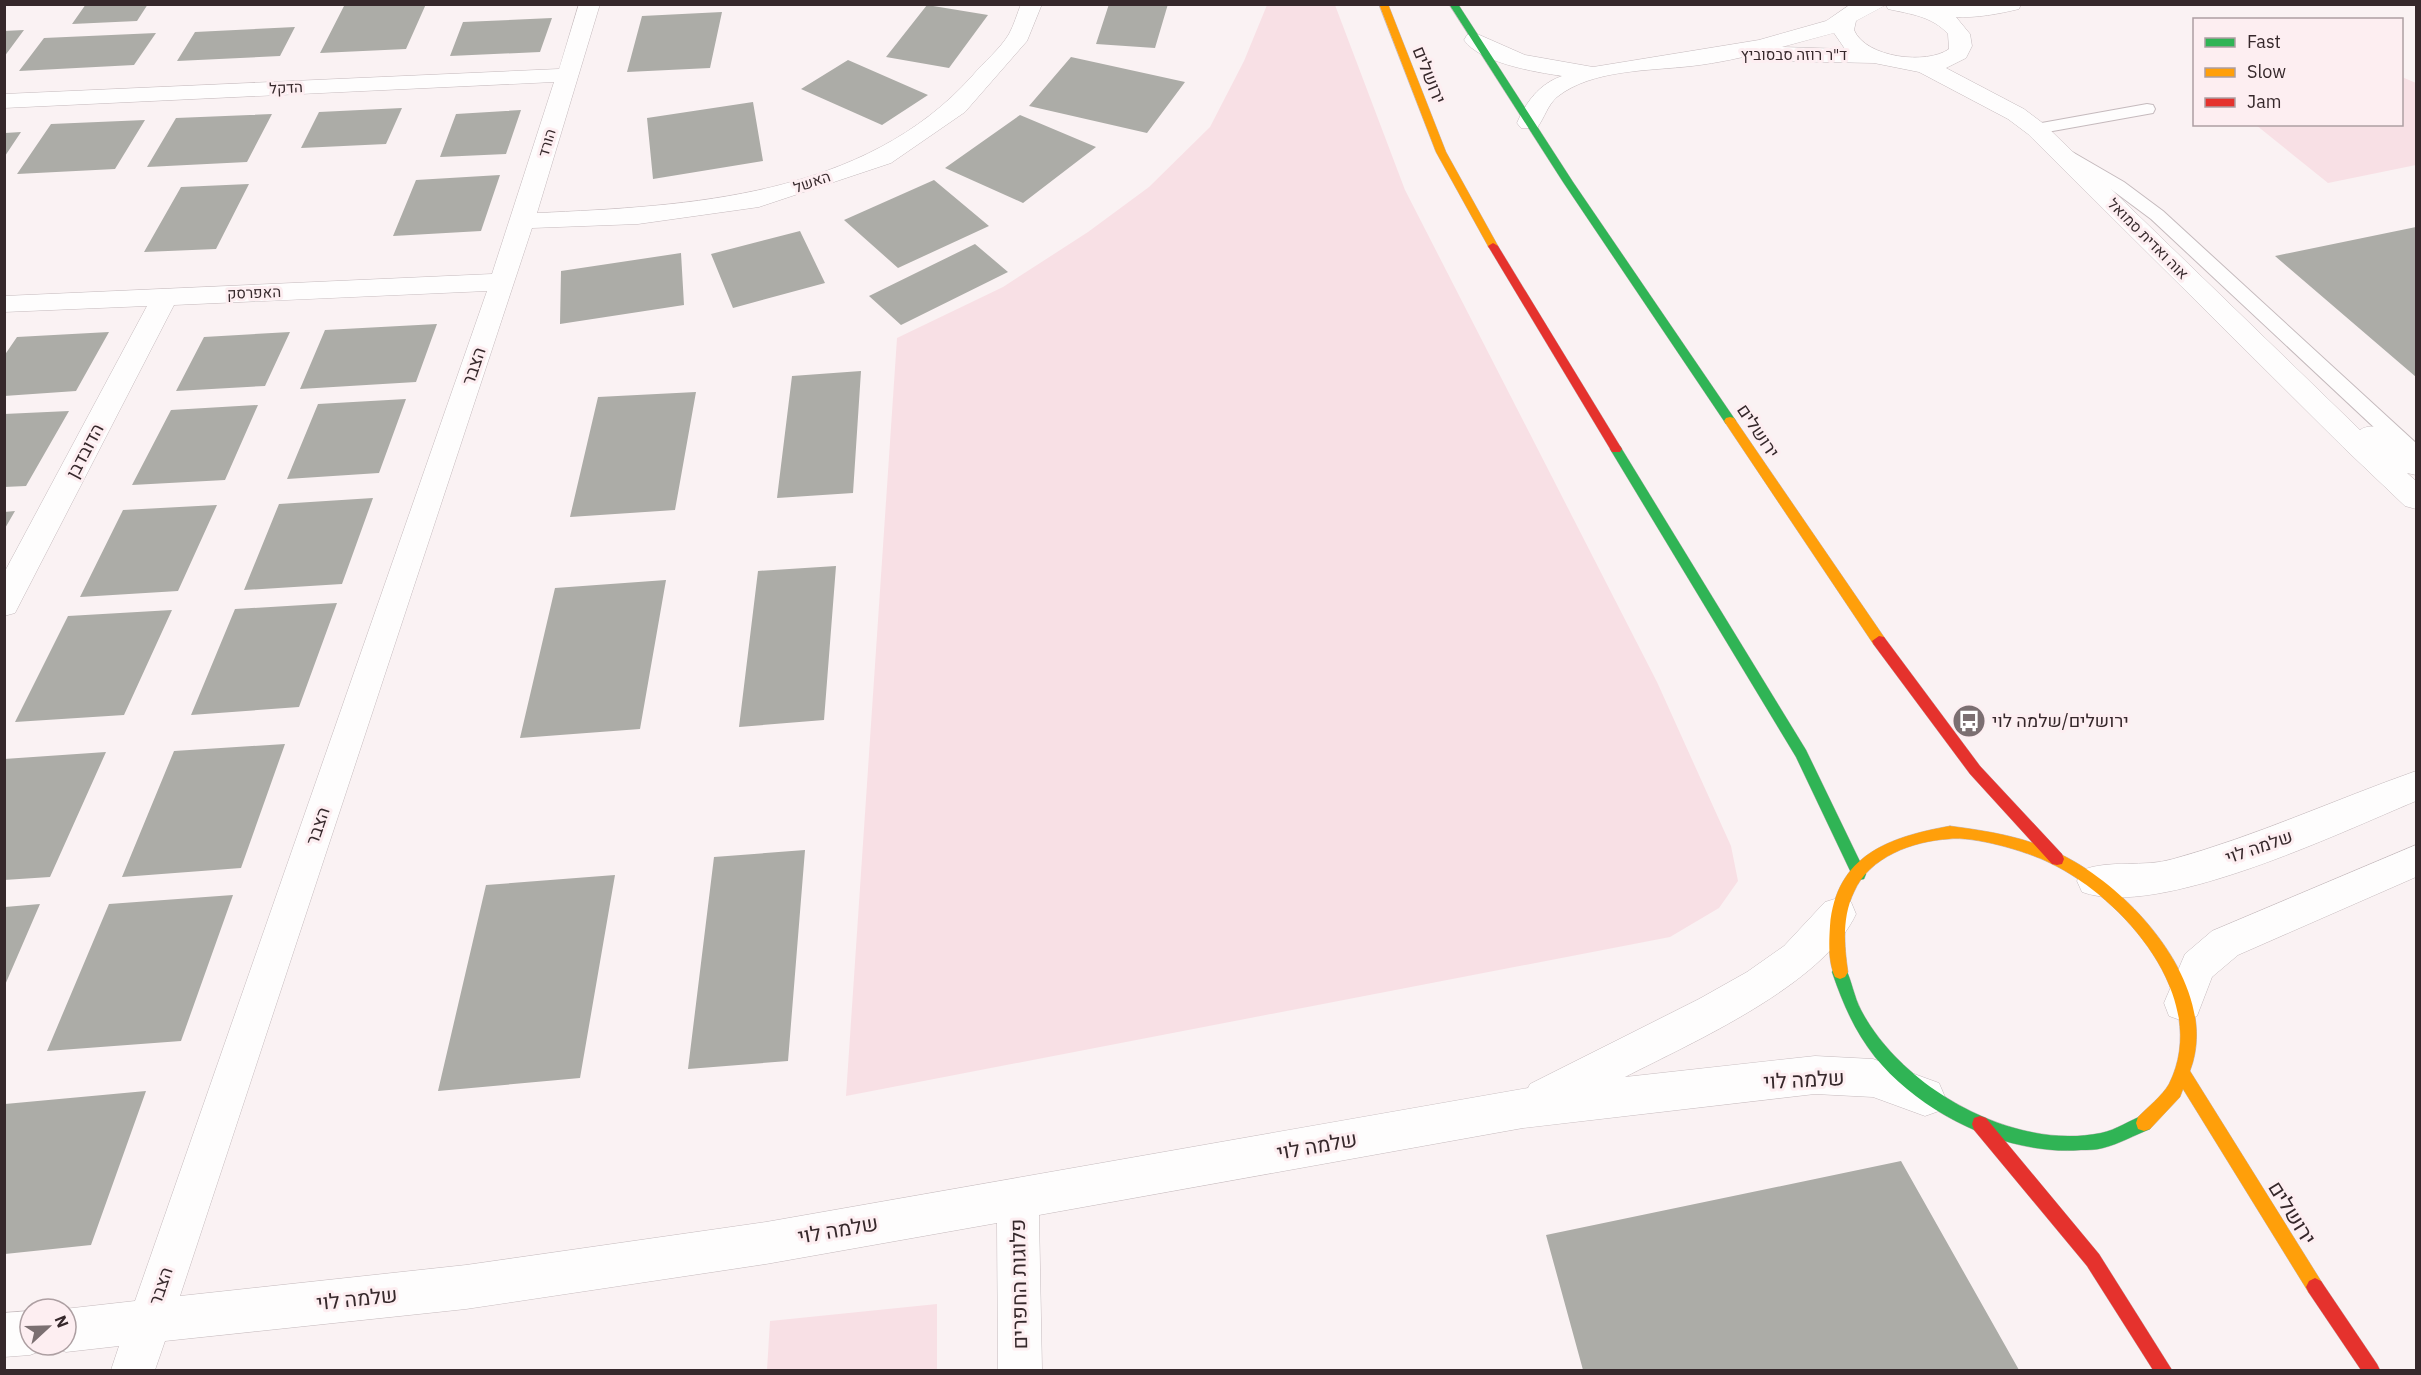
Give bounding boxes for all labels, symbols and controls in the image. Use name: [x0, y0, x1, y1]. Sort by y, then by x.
legend: [2193, 18, 2403, 126]
text: Fast: [2247, 30, 2281, 53]
street label: ירושלים: [1408, 43, 1451, 107]
street label: ד"ר רוזה סבסוביץ: [1741, 45, 1847, 64]
text: Slow: [2247, 60, 2286, 83]
street label: הדקל: [269, 77, 303, 98]
text: Jam: [2247, 90, 2282, 113]
street label: הורד: [533, 126, 560, 159]
street label: האשל: [791, 166, 833, 197]
street label: אוה ואדית סמואל: [2104, 194, 2193, 283]
street label: האפרסק: [227, 282, 281, 303]
street label: הצבר: [456, 344, 491, 388]
street label: ירושלים: [1732, 399, 1785, 462]
street label: הדובדבן: [61, 419, 109, 482]
bus stop icon: ירושלים/שלמה לוי: [1951, 703, 1987, 739]
place label: ירושלים/שלמה לוי: [1992, 709, 2129, 732]
street label: הצבר: [300, 804, 335, 848]
street label: שלמה לוי: [2222, 824, 2296, 869]
street label: שלמה לוי: [1763, 1063, 1845, 1095]
street label: שלמה לוי: [1274, 1124, 1359, 1166]
street label: ירושלים: [2262, 1175, 2323, 1250]
street label: שלמה לוי: [795, 1208, 880, 1250]
street label: פלוגות החפרים: [1003, 1218, 1033, 1350]
street label: הצבר: [143, 1264, 178, 1308]
street label: שלמה לוי: [315, 1280, 399, 1316]
north arrow: [18, 1297, 78, 1357]
text: N: [50, 1312, 73, 1331]

